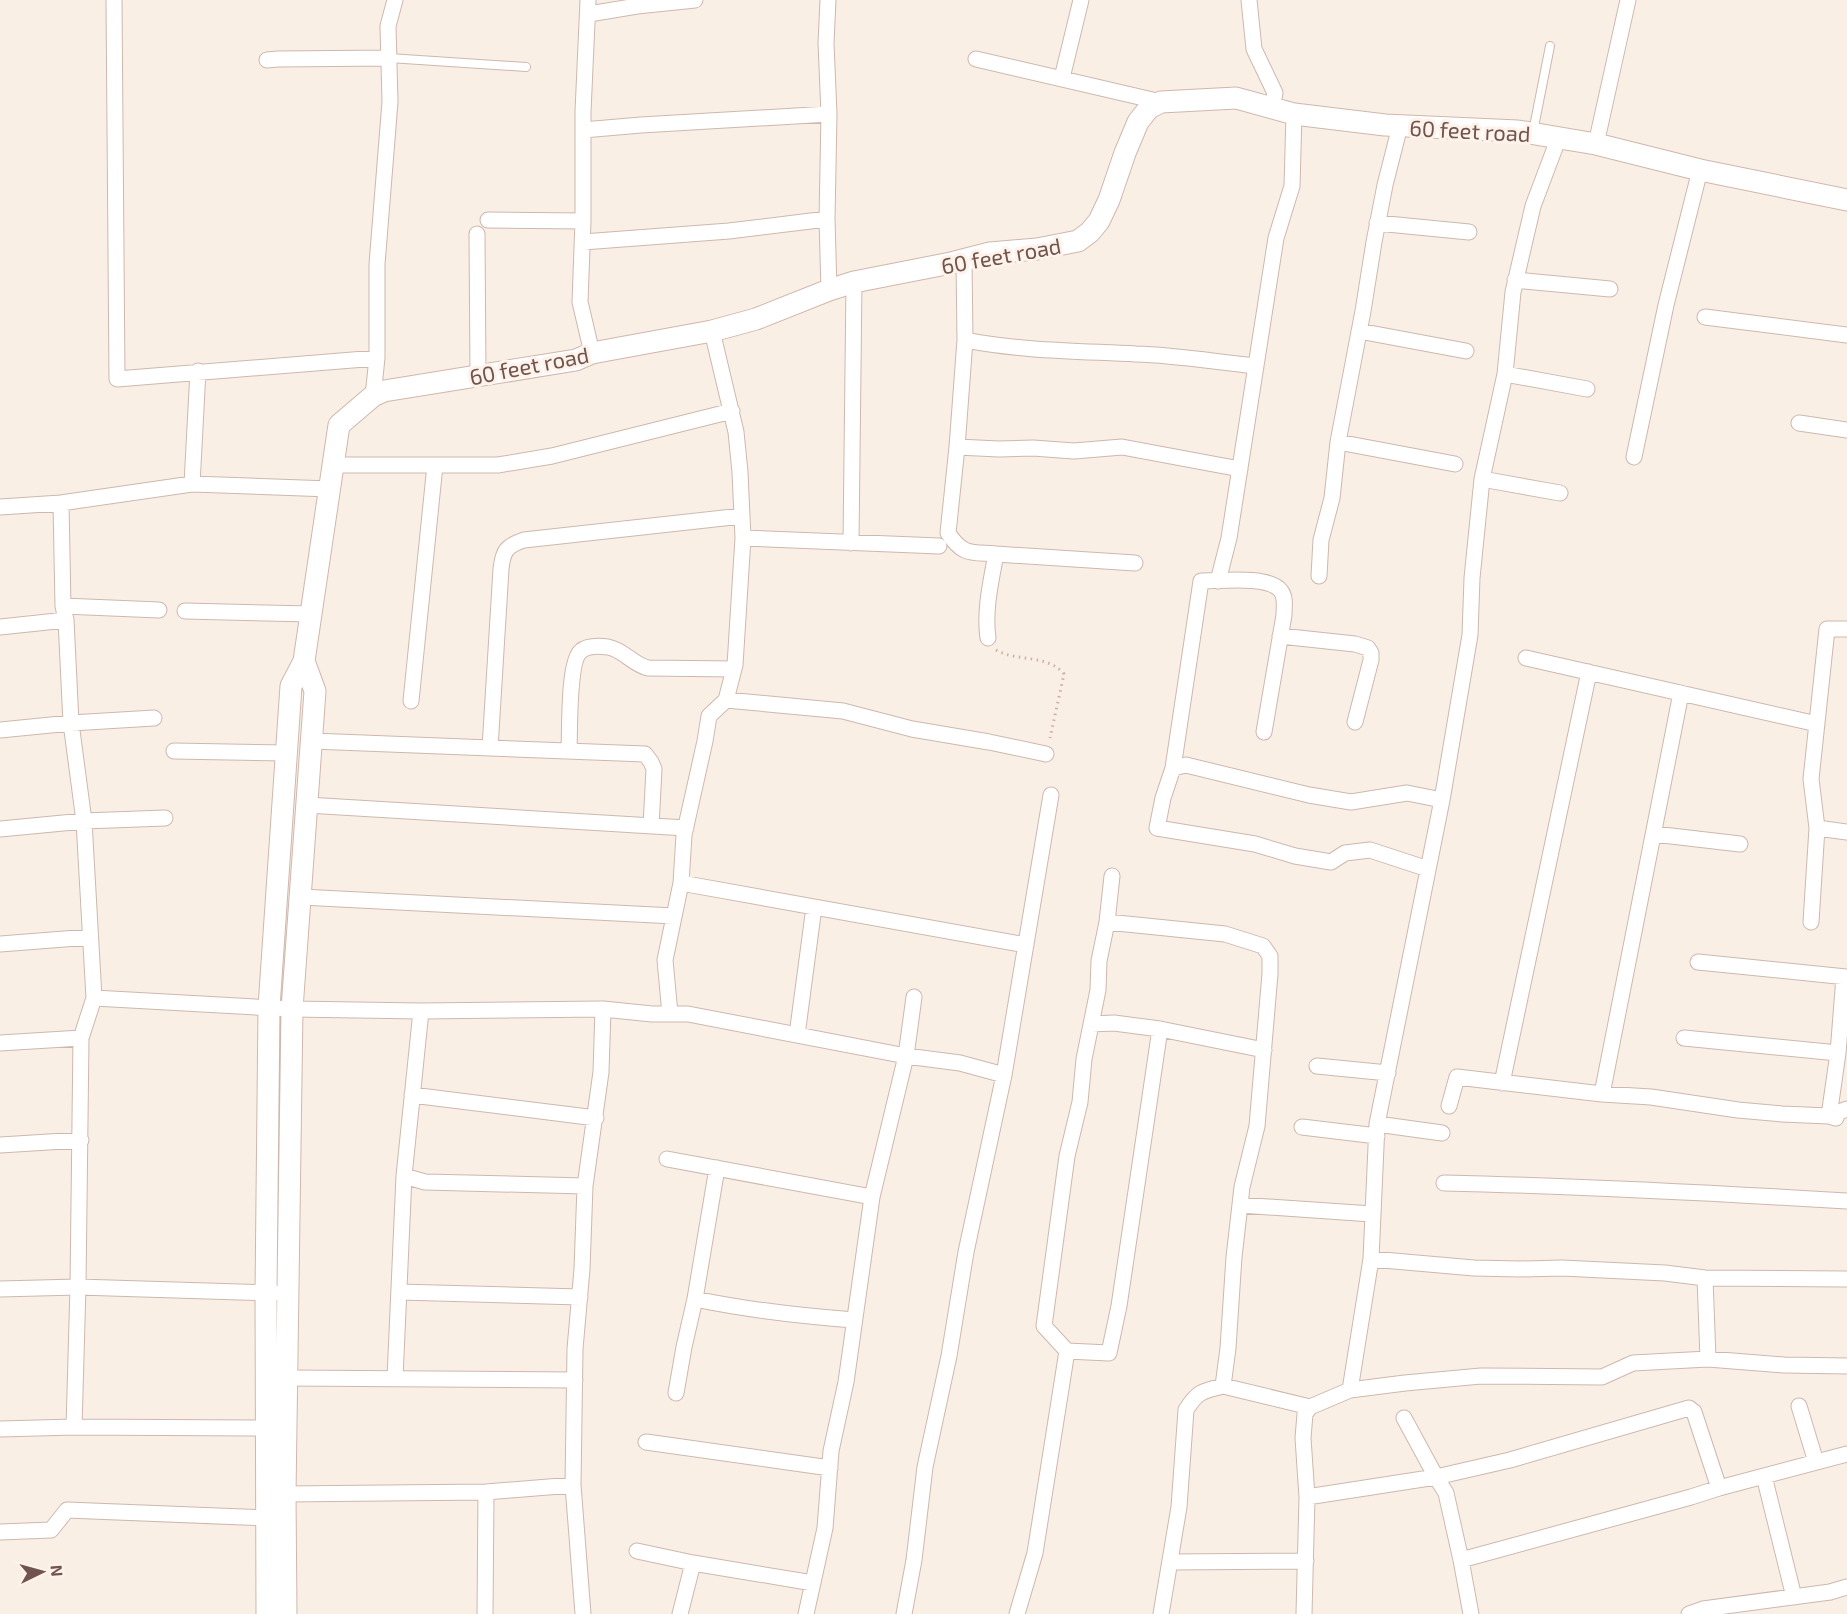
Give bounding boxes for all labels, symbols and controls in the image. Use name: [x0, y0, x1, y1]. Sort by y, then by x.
street label: 60 feet road: [1409, 114, 1531, 146]
street label: 60 feet road: [939, 232, 1063, 278]
street label: 60 feet road: [467, 341, 591, 389]
north arrow: [12, 1542, 72, 1602]
text: N: [47, 1564, 67, 1577]

